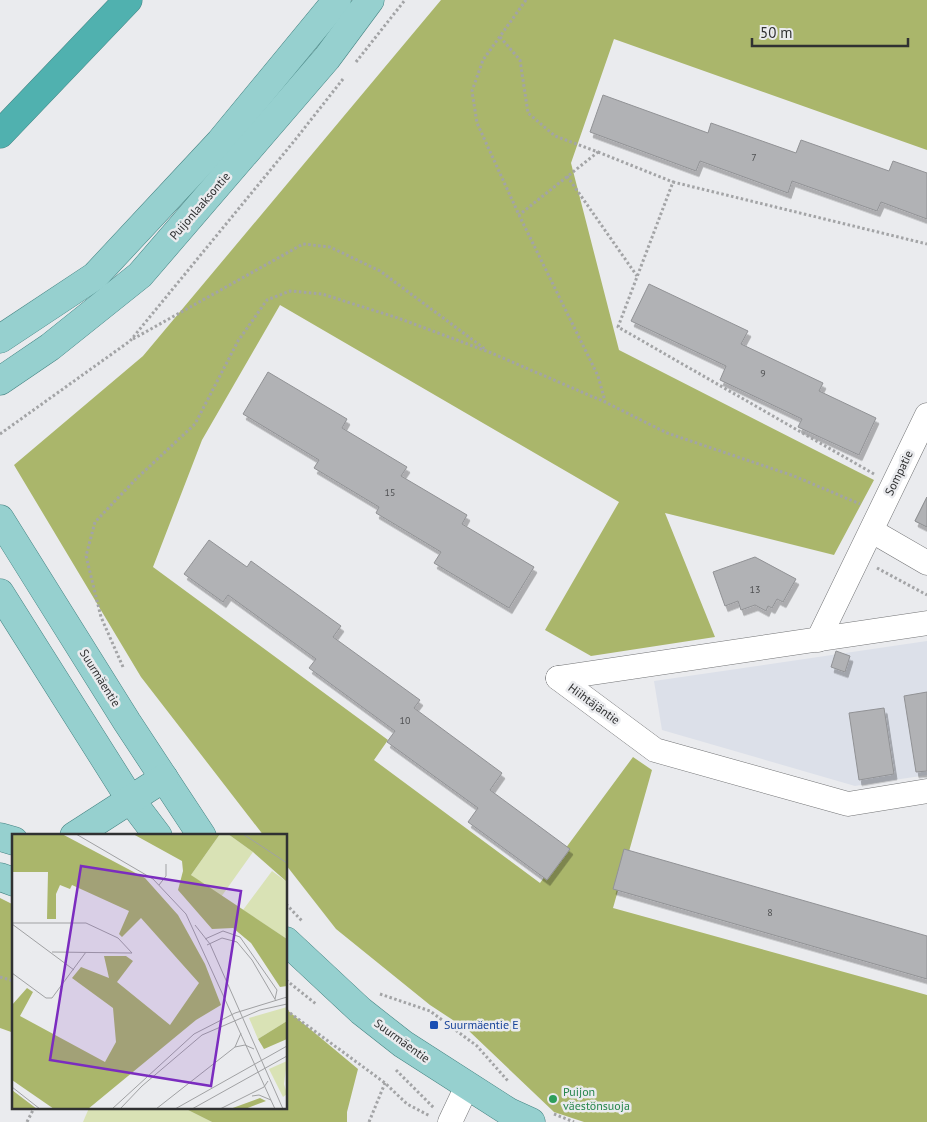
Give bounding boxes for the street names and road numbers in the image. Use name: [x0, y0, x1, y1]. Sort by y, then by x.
street label: Puijonlaaksontie: [166, 169, 233, 243]
street label: Sompatie: [881, 448, 916, 498]
street label: Suurmäentie: [77, 646, 124, 709]
street label: Hiihtäjäntie: [566, 680, 623, 727]
street label: Suurmäentie: [372, 1015, 433, 1066]

